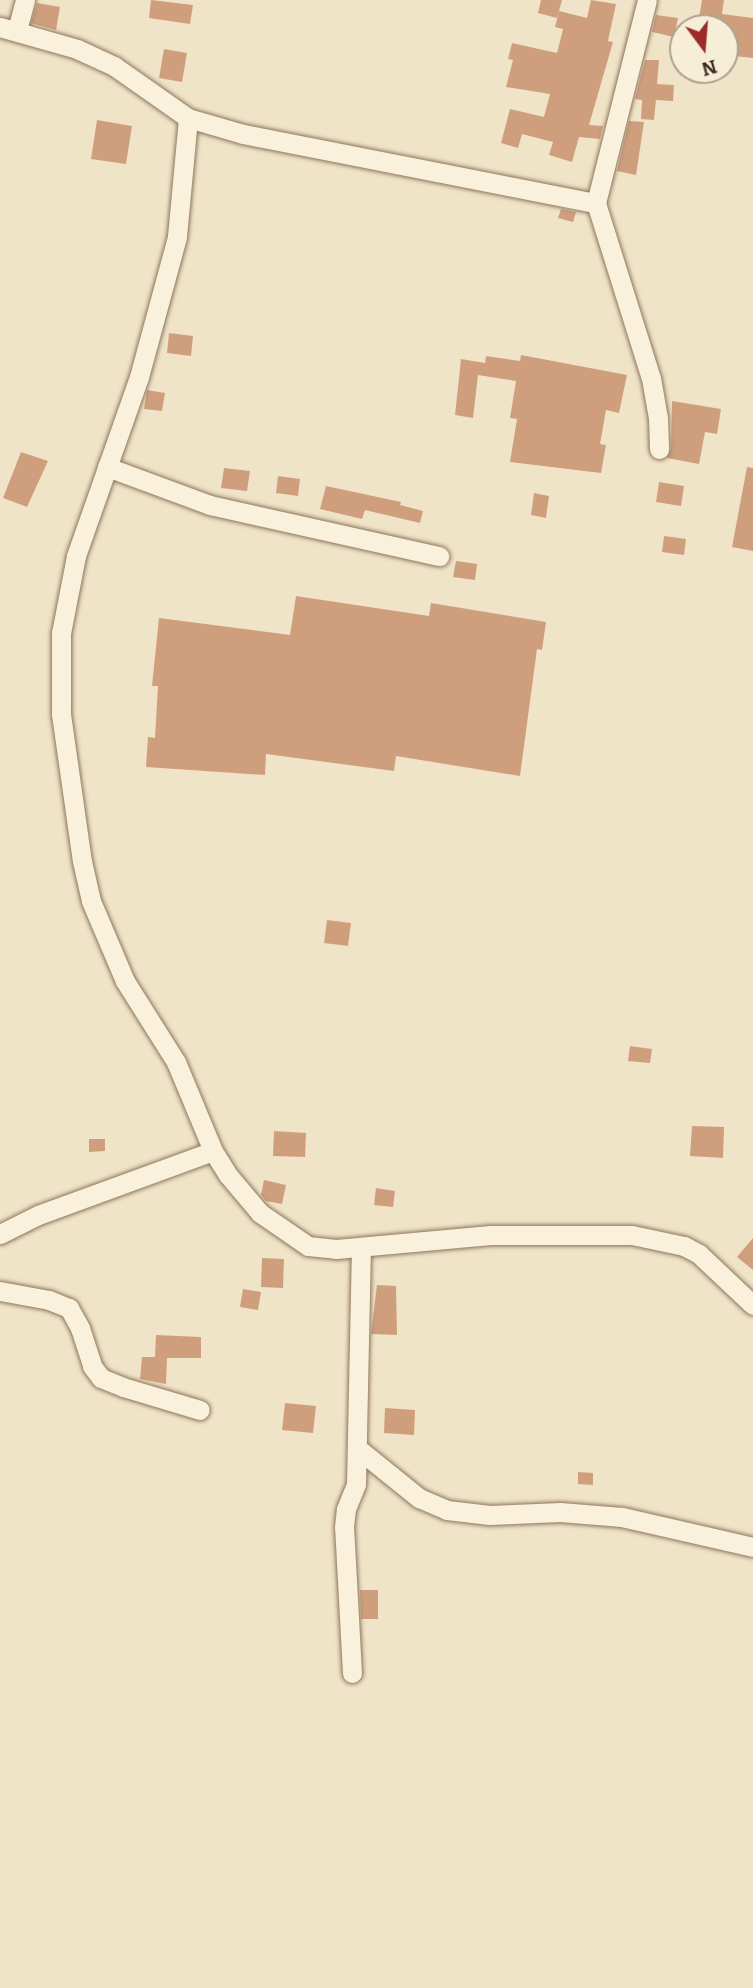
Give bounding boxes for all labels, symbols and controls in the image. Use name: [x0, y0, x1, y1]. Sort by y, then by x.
north arrow: [669, 14, 739, 84]
text: N: [699, 55, 720, 81]

